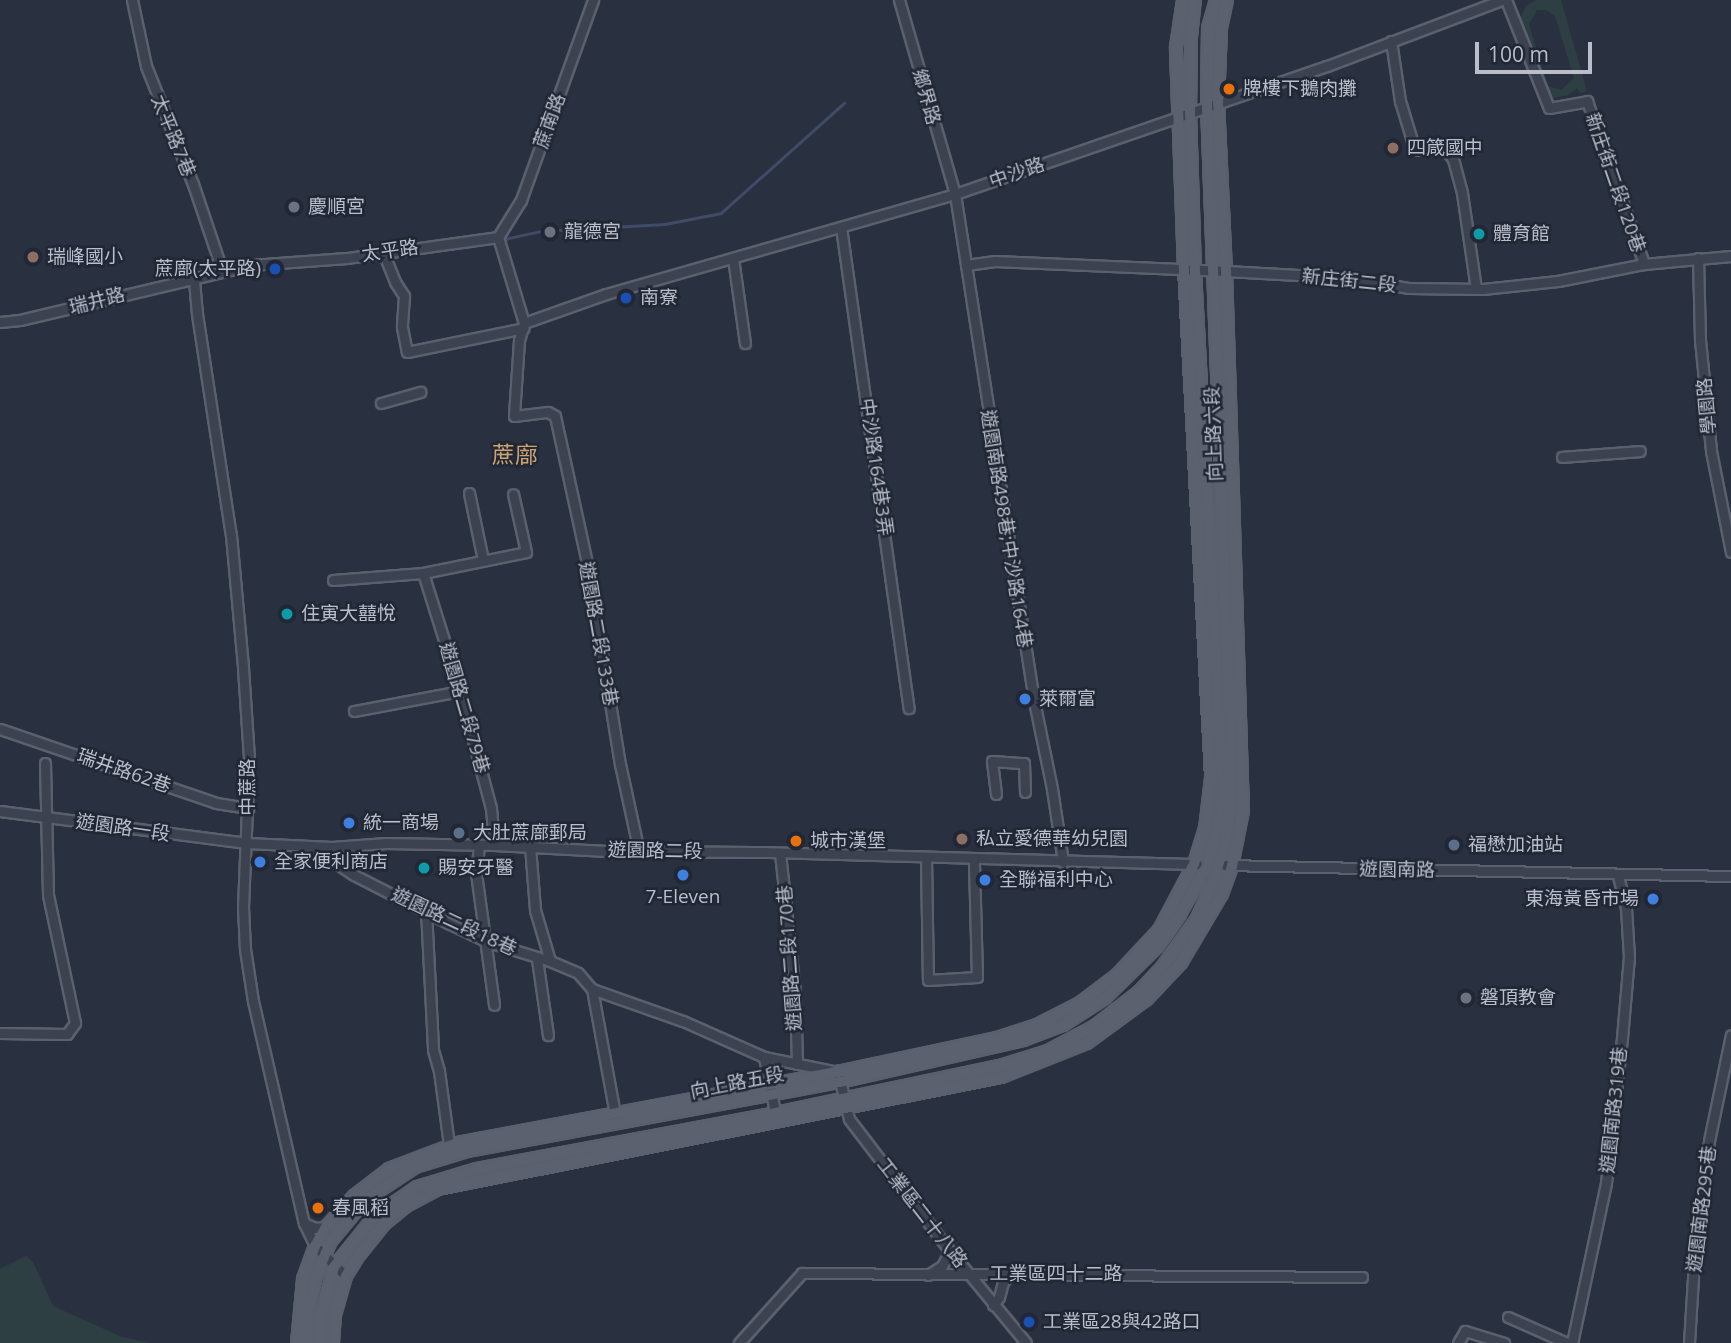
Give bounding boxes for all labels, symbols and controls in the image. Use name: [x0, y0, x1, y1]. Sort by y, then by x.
scale bar: [1479, 28, 1596, 72]
text: 100 m: [1488, 40, 1549, 68]
street label: 鄉界路: [907, 66, 945, 128]
place label: 牌樓下鵝肉攤: [1243, 78, 1357, 100]
marker: 牌樓下鵝肉攤: [1221, 81, 1237, 97]
street label: 蔗南路: [530, 90, 570, 152]
street label: 太平路7巷: [146, 91, 200, 181]
street label: 新庄街二段120巷: [1580, 110, 1650, 256]
place label: 四箴國中: [1407, 137, 1483, 159]
marker: 四箴國中: [1385, 140, 1401, 156]
street label: 中沙路: [986, 153, 1048, 193]
place label: 慶順宮: [308, 196, 365, 218]
marker: 慶順宮: [286, 199, 302, 215]
place label: 龍德宮: [564, 221, 621, 243]
place label: 體育館: [1493, 223, 1550, 245]
marker: 龍德宮: [542, 224, 558, 240]
marker: 體育館: [1471, 226, 1487, 242]
street label: 太平路: [360, 236, 420, 266]
place label: 瑞峰國小: [47, 246, 123, 268]
marker: 瑞峰國小: [25, 249, 41, 265]
place label: 蔗廍(太平路): [155, 258, 261, 280]
marker: 蔗廍(太平路): [267, 261, 283, 277]
street label: 新庄街二段: [1301, 265, 1397, 297]
street label: 瑞井路: [67, 283, 127, 319]
place label: 南寮: [640, 287, 678, 309]
marker: 南寮: [618, 290, 634, 306]
street label: 學園路: [1693, 377, 1721, 435]
street label: 向上路六段: [1201, 386, 1227, 482]
street label: 中沙路164巷3弄: [855, 397, 897, 537]
street label: 遊園南路498巷;中沙路164巷: [976, 408, 1036, 650]
district label: 蔗廍: [492, 440, 538, 468]
street label: 遊園路二段133巷: [574, 560, 622, 708]
place label: 住寅大囍悅: [301, 603, 396, 625]
marker: 住寅大囍悅: [279, 606, 295, 622]
street label: 遊園路二段79巷: [434, 640, 494, 776]
place label: 萊爾富: [1039, 688, 1096, 710]
marker: 萊爾富: [1017, 691, 1033, 707]
street label: 瑞井路62巷: [74, 744, 174, 798]
street label: 中蔗路: [237, 759, 259, 815]
street label: 遊園路一段: [74, 810, 172, 846]
place label: 統一商場: [363, 812, 439, 834]
marker: 統一商場: [341, 815, 357, 831]
place label: 大肚蔗廍郵局: [473, 822, 587, 844]
marker: 大肚蔗廍郵局: [451, 825, 467, 841]
place label: 私立愛德華幼兒園: [976, 828, 1128, 850]
place label: 城市漢堡: [810, 830, 886, 852]
marker: 私立愛德華幼兒園: [954, 831, 970, 847]
marker: 城市漢堡: [788, 833, 804, 849]
place label: 福懋加油站: [1468, 834, 1563, 856]
marker: 福懋加油站: [1446, 837, 1462, 853]
street label: 遊園路二段: [607, 839, 703, 863]
place label: 全家便利商店: [274, 851, 388, 873]
marker: 全家便利商店: [252, 854, 268, 870]
place label: 賜安牙醫: [438, 857, 514, 879]
street label: 遊園南路: [1359, 858, 1435, 882]
marker: 賜安牙醫: [416, 860, 432, 876]
marker: 7-Eleven: [675, 867, 691, 883]
place label: 全聯福利中心: [999, 869, 1113, 891]
marker: 全聯福利中心: [977, 872, 993, 888]
street label: 遊園路二段18巷: [388, 883, 520, 961]
street label: 遊園路二段170巷: [774, 884, 806, 1032]
place label: 7-Eleven: [646, 886, 720, 908]
place label: 東海黃昏市場: [1525, 888, 1639, 910]
marker: 東海黃昏市場: [1645, 891, 1661, 907]
place label: 磐頂教會: [1480, 987, 1556, 1009]
marker: 磐頂教會: [1458, 990, 1474, 1006]
street label: 遊園南路319巷: [1596, 1045, 1632, 1175]
street label: 向上路五段: [688, 1063, 786, 1103]
street label: 遊園南路295巷: [1683, 1144, 1721, 1274]
street label: 工業區二十八路: [872, 1154, 972, 1272]
place label: 春風稻: [332, 1197, 389, 1219]
marker: 春風稻: [310, 1200, 326, 1216]
street label: 工業區四十二路: [990, 1263, 1122, 1285]
place label: 工業區28與42路口: [1043, 1311, 1200, 1333]
marker: 工業區28與42路口: [1021, 1314, 1037, 1330]

